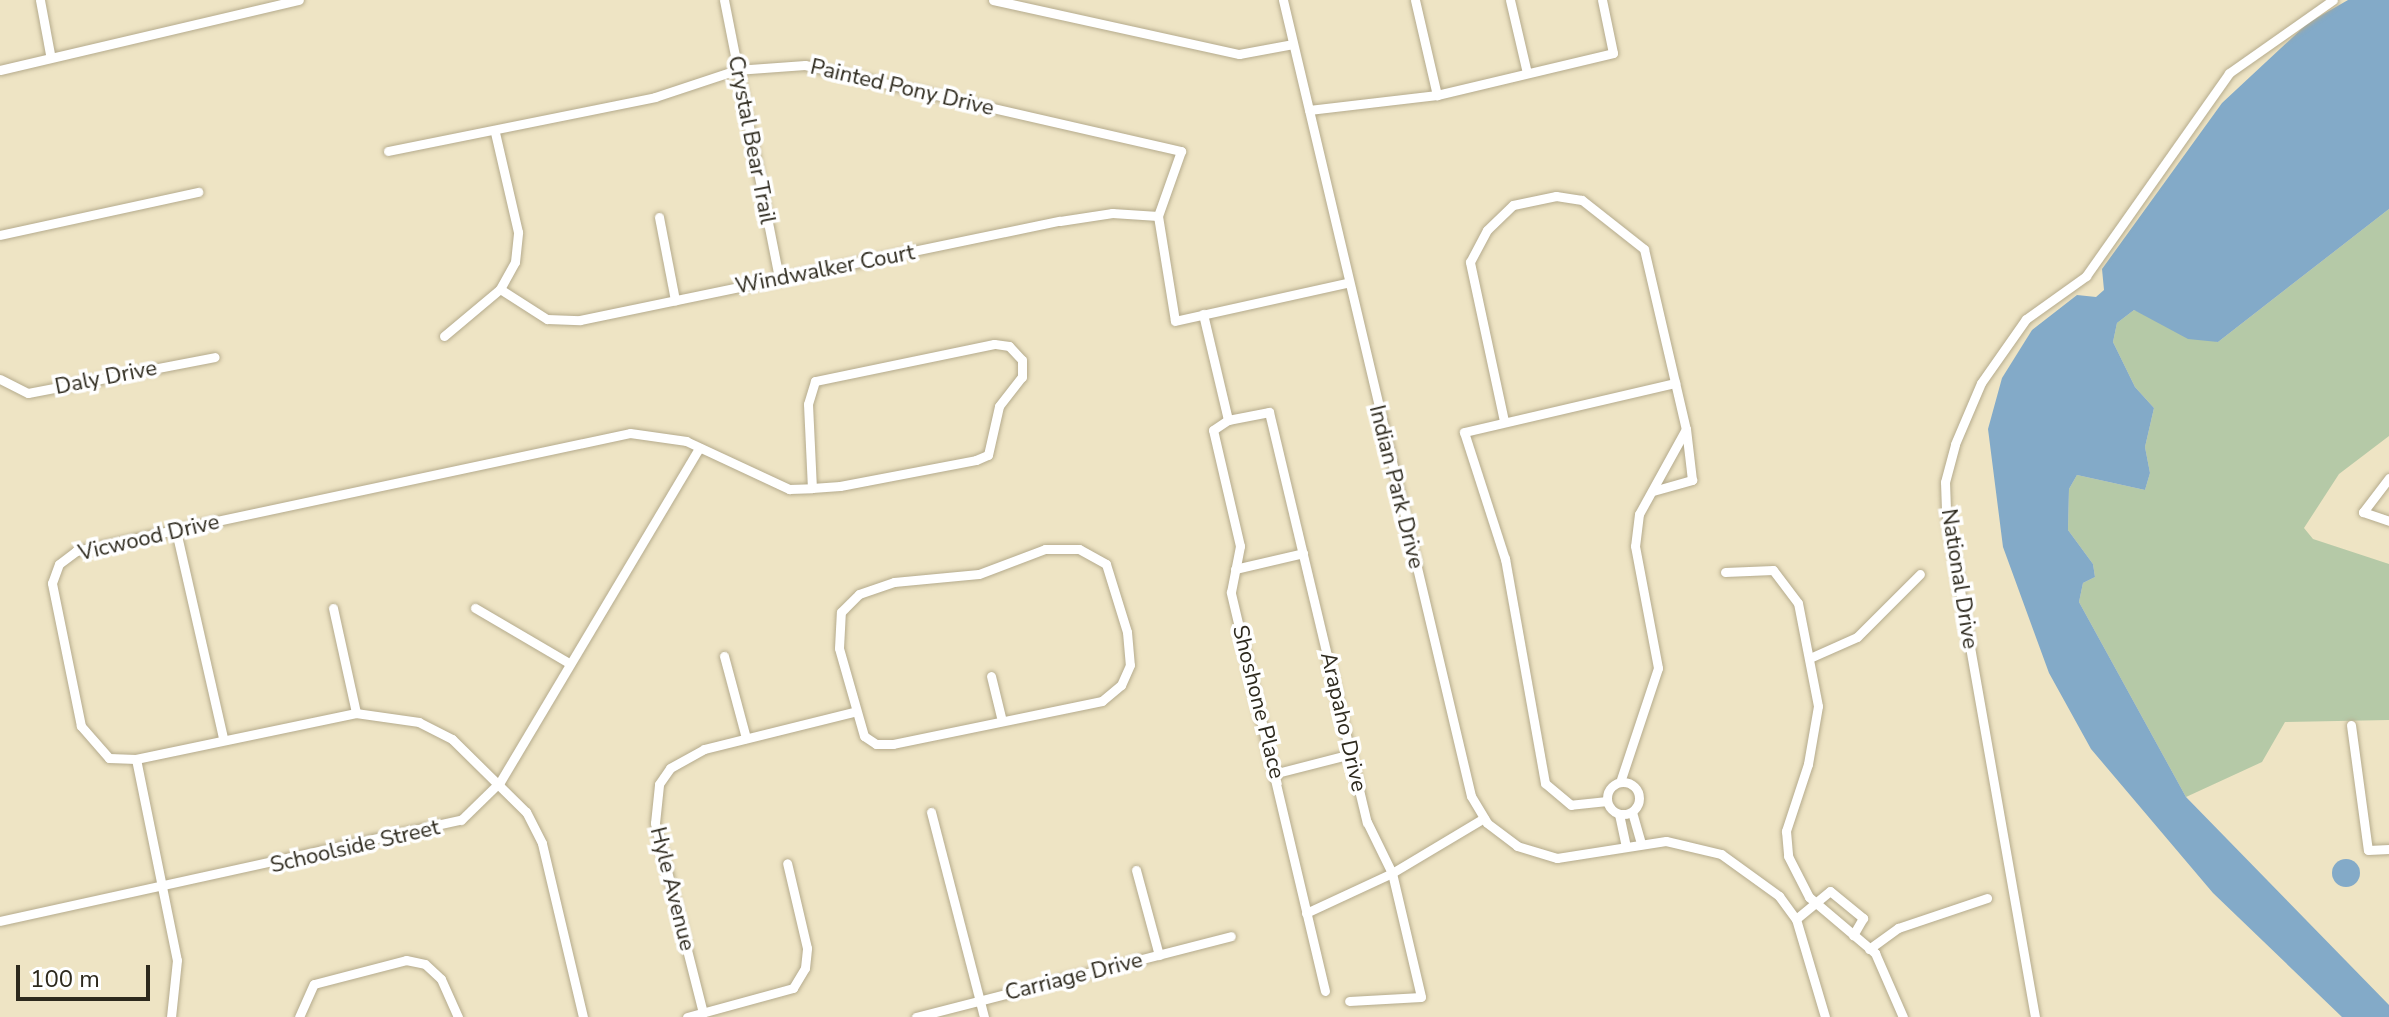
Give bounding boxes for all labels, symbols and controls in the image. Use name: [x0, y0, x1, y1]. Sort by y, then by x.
street label: Crystal Bear Trail: [722, 54, 780, 226]
street label: Painted Pony Drive: [808, 54, 996, 122]
street label: Windwalker Court: [733, 240, 917, 300]
street label: Daly Drive: [53, 355, 159, 401]
street label: Indian Park Drive: [1363, 402, 1429, 572]
street label: National Drive: [1935, 507, 1983, 651]
street label: Vicwood Drive: [76, 509, 222, 567]
street label: Shoshone Place: [1226, 623, 1290, 781]
street label: Arapaho Drive: [1314, 650, 1372, 794]
street label: Schoolside Street: [268, 815, 442, 879]
street label: Hyle Avenue: [644, 824, 700, 954]
street label: Carriage Drive: [1002, 947, 1146, 1007]
scale bar: [20, 949, 154, 999]
text: 100 m: [30, 963, 100, 995]

